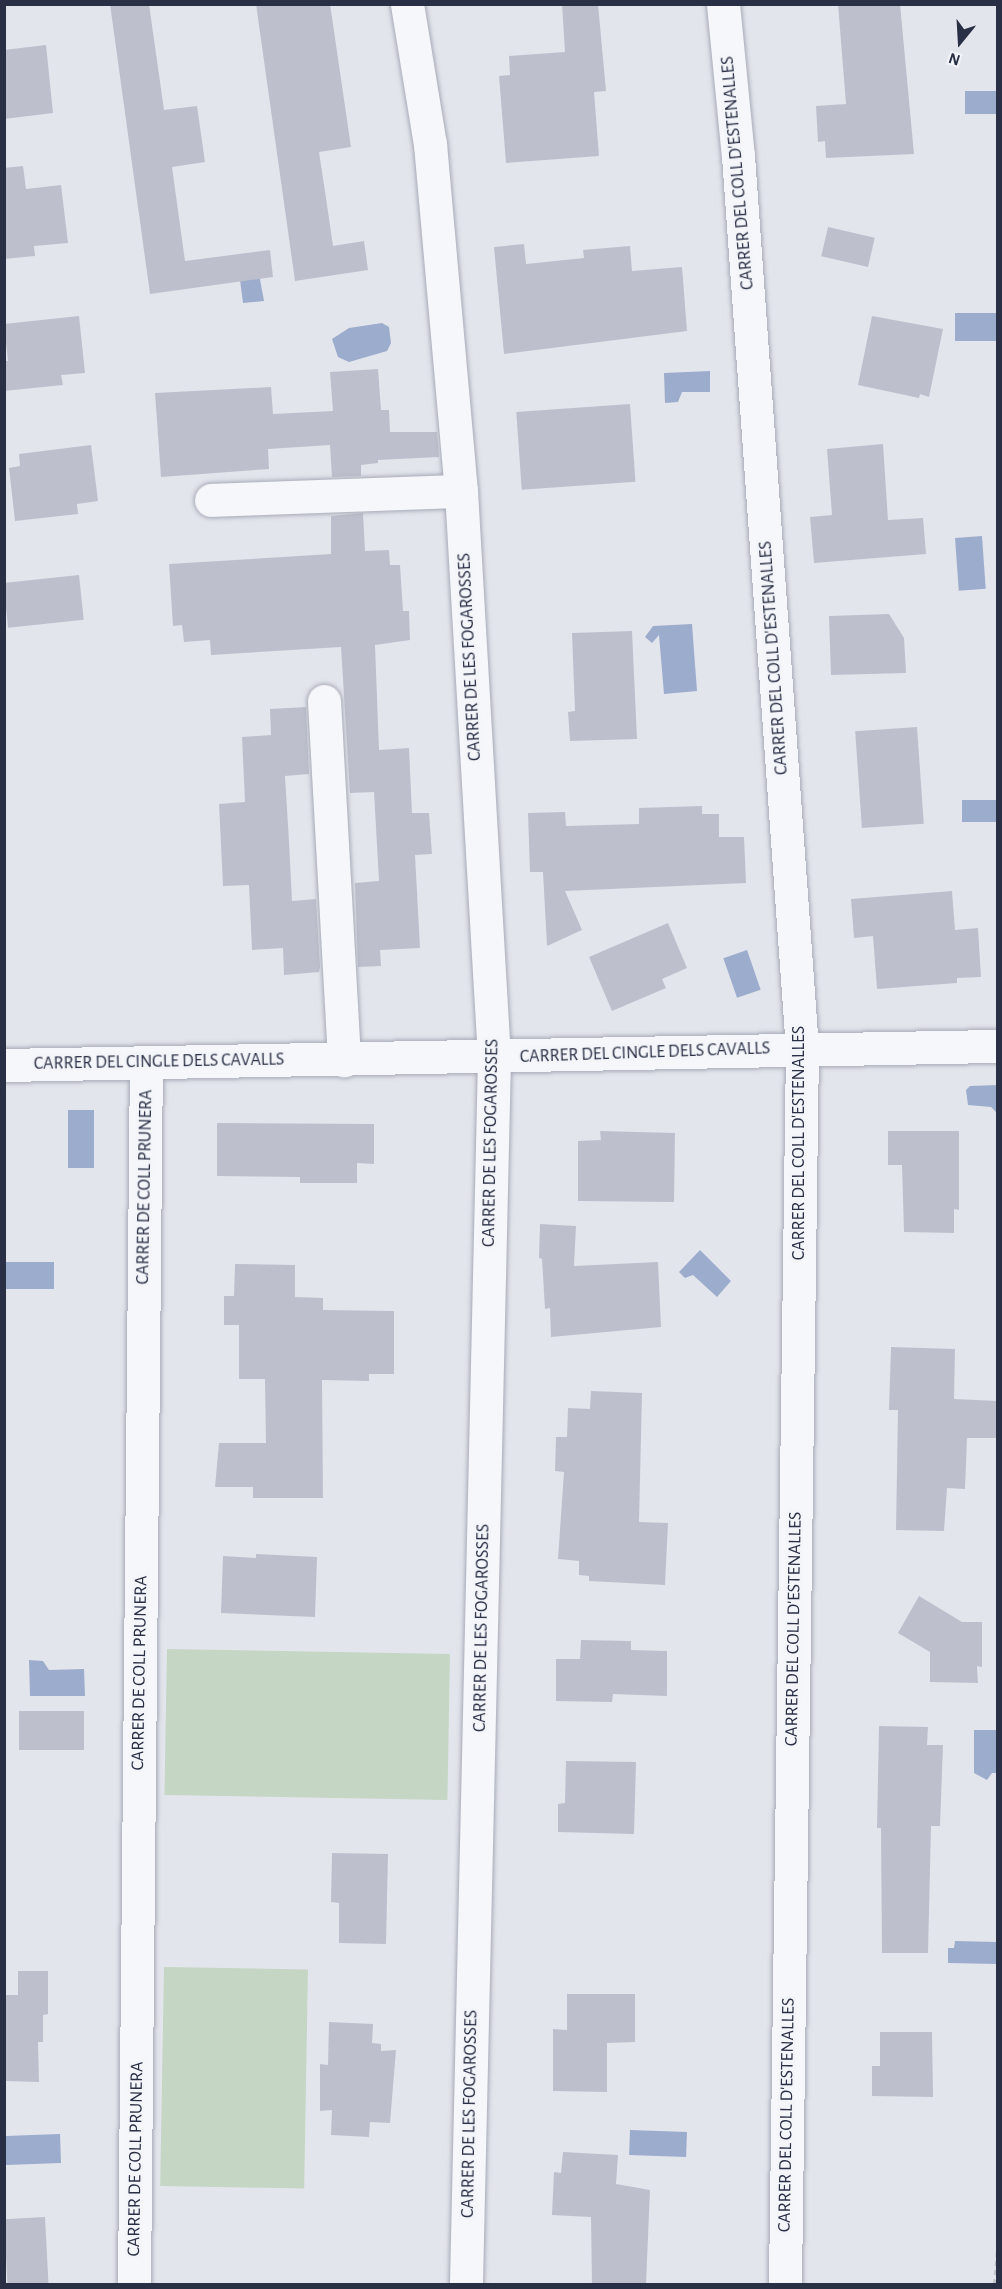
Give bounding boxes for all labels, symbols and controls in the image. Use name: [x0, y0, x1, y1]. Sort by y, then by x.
north arrow: [930, 12, 990, 72]
text: N: [947, 50, 962, 68]
street label: CARRER DEL COLL D'ESTENALLES: [717, 55, 759, 291]
street label: CARRER DEL COLL D'ESTENALLES: [755, 540, 793, 776]
street label: CARRER DE LES FOGAROSSES: [454, 553, 486, 761]
street label: CARRER DEL COLL D'ESTENALLES: [788, 1026, 810, 1260]
street label: CARRER DEL CINGLE DELS CAVALLS: [519, 1038, 771, 1068]
street label: CARRER DE LES FOGAROSSES: [478, 1039, 504, 1247]
street label: CARRER DEL CINGLE DELS CAVALLS: [34, 1049, 284, 1075]
street label: CARRER DE COLL PRUNERA: [133, 1089, 157, 1285]
street label: CARRER DEL COLL D'ESTENALLES: [781, 1512, 807, 1746]
street label: CARRER DE LES FOGAROSSES: [469, 1524, 495, 1732]
street label: CARRER DE COLL PRUNERA: [128, 1575, 152, 1771]
street label: CARRER DEL COLL D'ESTENALLES: [774, 1998, 800, 2232]
street label: CARRER DE LES FOGAROSSES: [457, 2010, 483, 2218]
street label: CARRER DE COLL PRUNERA: [124, 2061, 148, 2257]

